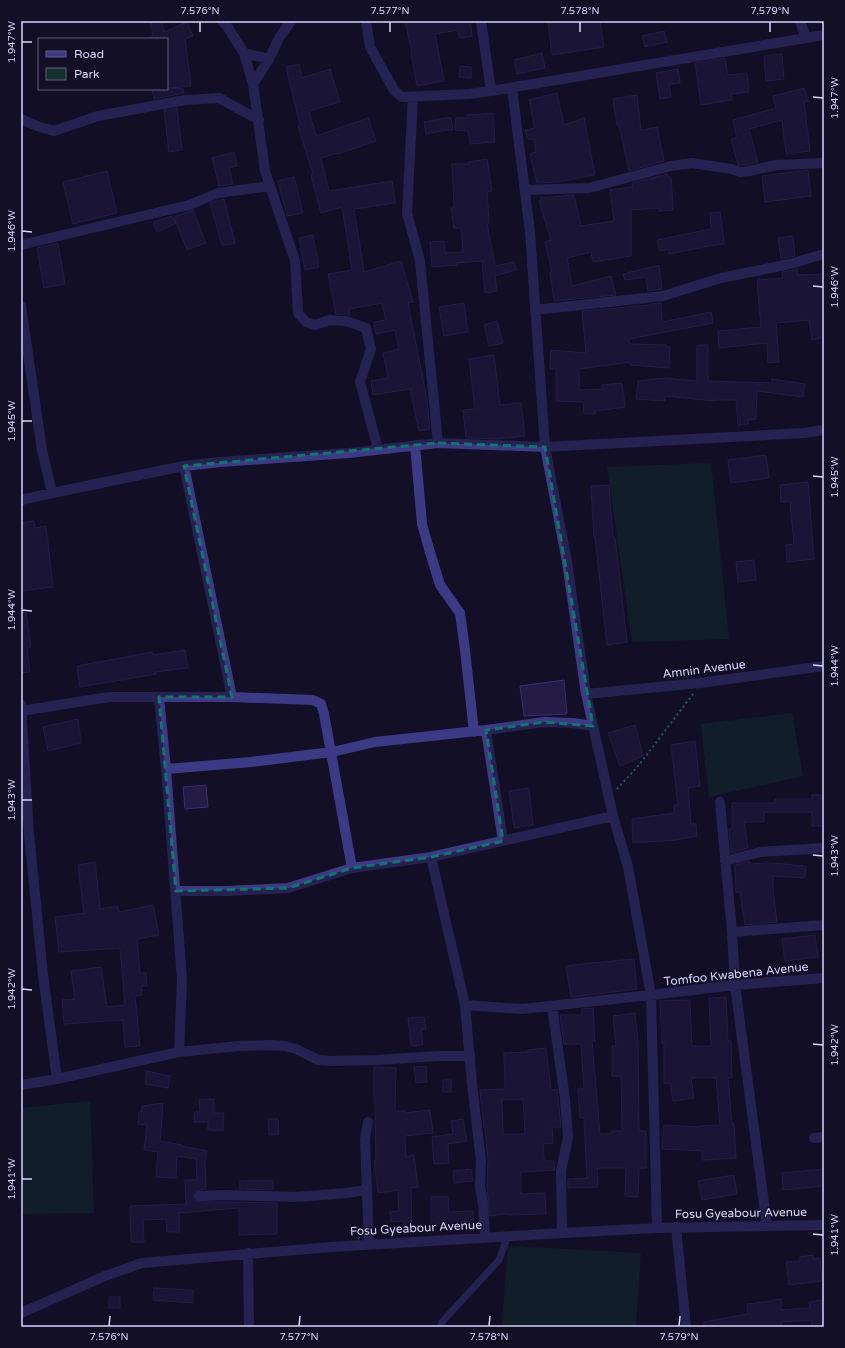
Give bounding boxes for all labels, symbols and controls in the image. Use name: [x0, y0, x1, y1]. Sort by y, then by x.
text: 7.576°N: [181, 5, 219, 17]
text: 7.577°N: [370, 5, 410, 17]
text: 7.578°N: [560, 5, 600, 17]
text: 7.579°N: [750, 5, 790, 17]
text: 1.947°W: [6, 21, 18, 63]
legend: [38, 38, 168, 90]
text: Road: [74, 47, 104, 61]
text: Park: [74, 67, 100, 81]
text: 1.947°W: [829, 77, 841, 119]
text: 1.946°W: [6, 210, 18, 252]
text: 1.946°W: [829, 266, 841, 308]
text: 1.945°W: [6, 400, 18, 442]
text: 1.945°W: [829, 456, 841, 498]
text: 1.944°W: [6, 589, 18, 631]
text: 1.944°W: [829, 645, 841, 687]
street label: Amnin Avenue: [662, 657, 747, 681]
text: 1.943°W: [6, 779, 18, 821]
text: 1.943°W: [829, 835, 841, 877]
street label: Tomfoo Kwabena Avenue: [663, 959, 809, 989]
text: 1.942°W: [6, 968, 18, 1010]
text: 1.942°W: [829, 1024, 841, 1066]
text: 1.941°W: [6, 1158, 18, 1200]
street label: Fosu Gyeabour Avenue: [675, 1205, 807, 1221]
text: 1.941°W: [829, 1214, 841, 1256]
street label: Fosu Gyeabour Avenue: [350, 1218, 483, 1238]
text: 7.576°N: [90, 1331, 128, 1343]
text: 7.577°N: [279, 1331, 319, 1343]
text: 7.578°N: [469, 1331, 509, 1343]
text: 7.579°N: [659, 1331, 699, 1343]

